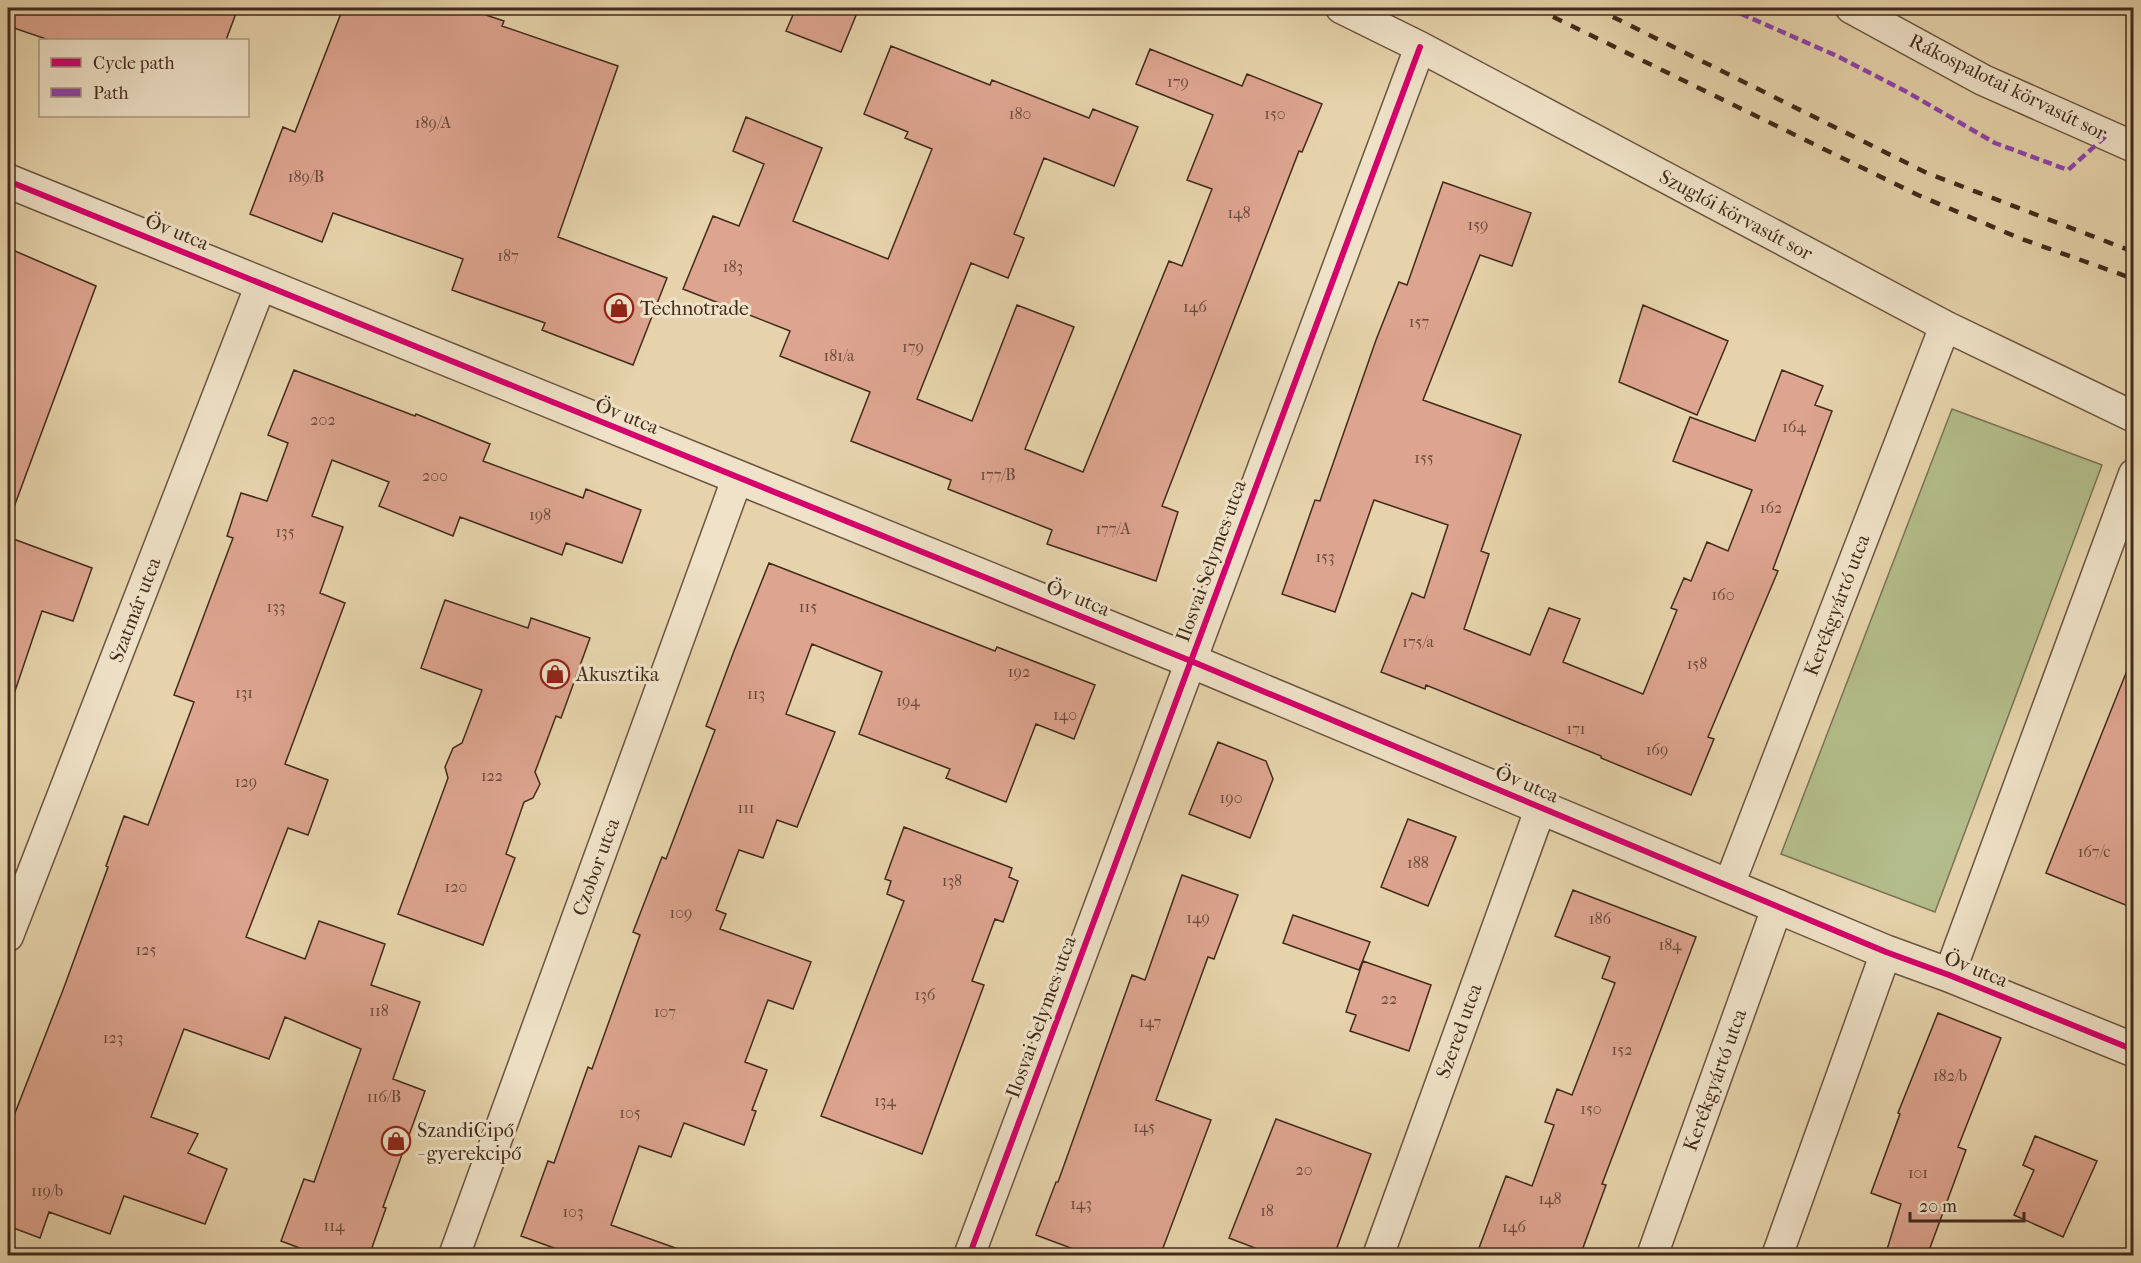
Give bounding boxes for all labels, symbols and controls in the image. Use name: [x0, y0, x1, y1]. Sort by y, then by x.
street label: Rákospalotai körvasút sor: [1905, 29, 2111, 145]
legend: [39, 39, 249, 117]
text: Cycle path: [93, 53, 174, 74]
house number: 179: [1167, 72, 1189, 91]
text: Path: [93, 83, 129, 104]
house number: 180: [1009, 104, 1031, 123]
house number: 150: [1264, 104, 1286, 123]
house number: 189/A: [415, 113, 452, 132]
street label: Szuglói körvasút sor: [1655, 165, 1817, 265]
house number: 189/B: [288, 167, 324, 186]
house number: 148: [1227, 203, 1251, 222]
street label: Öv utca: [142, 208, 213, 255]
house number: 159: [1468, 215, 1488, 234]
house number: 187: [497, 246, 519, 265]
house number: 183: [723, 257, 743, 276]
shop icon: Technotrade: [603, 292, 635, 324]
place label: Technotrade: [640, 297, 749, 320]
house number: 146: [1183, 297, 1207, 316]
house number: 157: [1409, 312, 1429, 331]
house number: 179: [902, 337, 924, 356]
house number: 181/a: [824, 346, 855, 365]
street label: Öv utca: [592, 392, 663, 439]
house number: 202: [310, 410, 336, 429]
house number: 164: [1782, 417, 1806, 436]
house number: 155: [1414, 448, 1434, 467]
house number: 177/B: [980, 465, 1016, 484]
house number: 200: [422, 466, 448, 485]
street label: Ilosvai Selymes utca: [1171, 476, 1251, 645]
house number: 162: [1760, 498, 1782, 517]
house number: 198: [529, 505, 551, 524]
house number: 177/A: [1095, 519, 1131, 538]
house number: 135: [275, 522, 295, 541]
street label: Kerékgyártó utca: [1799, 530, 1875, 679]
house number: 153: [1315, 547, 1335, 566]
street label: Szatmár utca: [104, 554, 166, 666]
street label: Öv utca: [1043, 574, 1114, 621]
house number: 160: [1711, 585, 1735, 604]
house number: 133: [267, 597, 285, 616]
house number: 115: [799, 597, 817, 616]
house number: 175/a: [1402, 632, 1434, 651]
house number: 158: [1687, 654, 1707, 673]
shop icon: Akusztika: [539, 658, 571, 690]
house number: 192: [1008, 662, 1030, 681]
place label: Akusztika: [575, 663, 660, 686]
house number: 131: [235, 683, 253, 702]
house number: 113: [747, 684, 765, 703]
house number: 194: [896, 691, 920, 710]
house number: 140: [1053, 705, 1077, 724]
house number: 171: [1566, 719, 1586, 738]
house number: 169: [1646, 740, 1668, 759]
street label: Öv utca: [1492, 759, 1563, 808]
house number: 122: [481, 766, 503, 785]
house number: 129: [235, 772, 257, 791]
house number: 190: [1220, 788, 1242, 807]
house number: 111: [737, 798, 755, 817]
street label: Czobor utca: [568, 814, 625, 919]
house number: 167/c: [2078, 842, 2110, 861]
house number: 188: [1407, 853, 1429, 872]
house number: 138: [942, 871, 962, 890]
house number: 120: [445, 877, 467, 896]
house number: 109: [670, 903, 692, 922]
house number: 149: [1186, 908, 1210, 927]
house number: 186: [1589, 909, 1612, 928]
street label: Ilosvai Selymes utca: [1001, 932, 1081, 1101]
house number: 184: [1658, 935, 1682, 954]
house number: 125: [136, 940, 157, 959]
street label: Öv utca: [1941, 945, 2012, 992]
street label: Szered utca: [1431, 980, 1487, 1081]
house number: 136: [915, 985, 936, 1004]
house number: 22: [1381, 989, 1397, 1008]
house number: 118: [369, 1001, 389, 1020]
house number: 107: [654, 1002, 676, 1021]
street label: Kerékgyártó utca: [1679, 1005, 1752, 1154]
house number: 147: [1139, 1012, 1161, 1031]
house number: 123: [103, 1028, 123, 1047]
house number: 152: [1612, 1040, 1632, 1059]
house number: 182/b: [1933, 1066, 1967, 1085]
house number: 116/B: [367, 1087, 401, 1106]
house number: 134: [874, 1091, 896, 1110]
house number: 150: [1580, 1099, 1602, 1118]
house number: 105: [619, 1103, 641, 1122]
house number: 145: [1133, 1117, 1155, 1136]
place label: SzandiCipő - gyerekcipő: [417, 1119, 521, 1165]
shop icon: SzandiCipő - gyerekcipő: [380, 1125, 412, 1157]
house number: 20: [1295, 1160, 1313, 1179]
house number: 101: [1908, 1163, 1928, 1182]
house number: 119/b: [31, 1181, 63, 1200]
scale bar: [1910, 1185, 2024, 1223]
house number: 148: [1538, 1189, 1562, 1208]
house number: 143: [1070, 1194, 1092, 1213]
text: 20 m: [1919, 1196, 1957, 1217]
house number: 18: [1260, 1201, 1274, 1220]
house number: 103: [562, 1202, 584, 1221]
house number: 114: [324, 1216, 345, 1235]
house number: 146: [1502, 1217, 1526, 1236]

